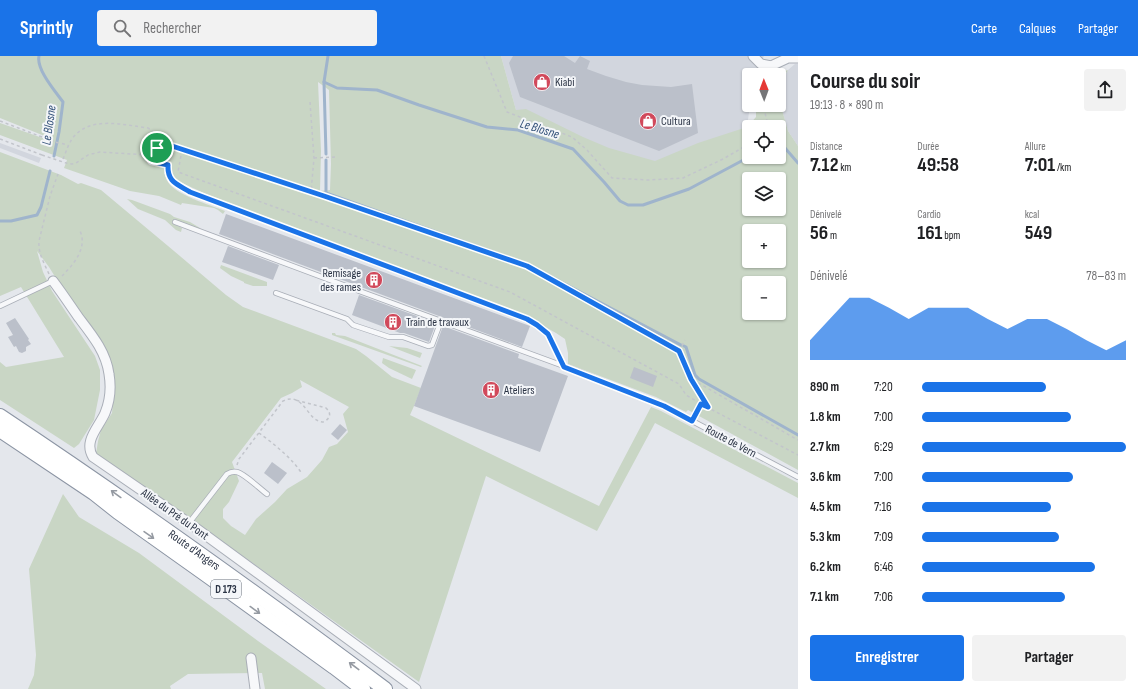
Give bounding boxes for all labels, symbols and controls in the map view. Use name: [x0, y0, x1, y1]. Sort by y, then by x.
search box: [97, 10, 377, 46]
text: Sprintly: [20, 17, 73, 40]
icon: search: [111, 17, 133, 39]
text: Rechercher: [143, 19, 201, 38]
text: Carte: [971, 20, 997, 37]
text: Calques: [1019, 20, 1056, 37]
text: Partager: [1078, 20, 1118, 37]
north arrow: [742, 68, 786, 112]
map controls: [742, 68, 786, 320]
text: Course du soir: [810, 68, 920, 95]
button: share: [1084, 69, 1126, 111]
shop icon: Kiabi: [532, 72, 552, 92]
place label: Kiabi: [555, 75, 575, 90]
text: 19:13 · 8 × 890 m: [810, 97, 883, 113]
water label: Le Blosne: [38, 104, 60, 146]
shop icon: Cultura: [638, 111, 658, 131]
place label: Cultura: [661, 114, 691, 129]
water label: Le Blosne: [518, 115, 561, 142]
button: locate: [742, 120, 786, 164]
pin: [140, 131, 174, 165]
icon: arrive: [146, 137, 168, 159]
text: Distance: [810, 140, 842, 153]
text: Durée: [917, 140, 939, 153]
text: Allure: [1025, 140, 1046, 153]
text: 7.12: [810, 153, 838, 177]
text: 49:58: [917, 153, 959, 177]
text: 7:01: [1025, 153, 1055, 177]
text: km: [838, 161, 851, 174]
text: /km: [1055, 161, 1071, 174]
button: layers: [742, 172, 786, 216]
text: Dénivelé: [810, 208, 842, 221]
text: Cardio: [917, 208, 941, 221]
text: kcal: [1025, 208, 1039, 221]
text: 56: [810, 221, 828, 245]
text: 161: [917, 221, 942, 245]
text: 549: [1025, 221, 1052, 245]
button: +: [742, 224, 786, 268]
text: m: [828, 229, 837, 242]
text: bpm: [942, 229, 960, 242]
place label: Remisage des rames: [320, 266, 361, 295]
text: Dénivelé: [810, 268, 847, 284]
text: 78–83 m: [1086, 268, 1126, 284]
building icon: Remisage des rames: [364, 270, 384, 290]
button: −: [742, 276, 786, 320]
building icon: Train de travaux: [383, 312, 403, 332]
place label: Train de travaux: [406, 315, 469, 330]
text: 890 m: [810, 379, 839, 395]
text: 7:20: [874, 379, 893, 395]
building icon: Ateliers: [481, 380, 501, 400]
place label: Ateliers: [503, 383, 535, 398]
text: 1.8 km: [810, 409, 841, 425]
text: 7:00: [874, 409, 893, 425]
street label: Route de Vern: [703, 422, 759, 461]
text: 2.7 km: [810, 439, 840, 455]
text: 6:29: [874, 439, 893, 455]
text: 3.6 km: [810, 469, 841, 485]
text: 7:00: [874, 469, 893, 485]
street label: Allée du Pré du Pont: [137, 485, 212, 543]
one-way arrow: [110, 490, 121, 498]
text: 4.5 km: [810, 499, 841, 515]
text: 7:16: [874, 499, 892, 515]
street label: Route d'Angers: [165, 527, 223, 574]
text: 5.3 km: [810, 529, 841, 545]
text: 7:09: [874, 529, 893, 545]
one-way arrow: [144, 531, 155, 539]
text: 6.2 km: [810, 559, 841, 575]
text: 6:46: [874, 559, 893, 575]
road number: D 173: [211, 580, 241, 598]
text: 7.1 km: [810, 589, 839, 605]
text: 7:06: [874, 589, 893, 605]
one-way arrow: [250, 606, 261, 614]
button: Enregistrer: [810, 635, 964, 681]
button: Partager: [972, 635, 1126, 681]
one-way arrow: [349, 661, 360, 670]

